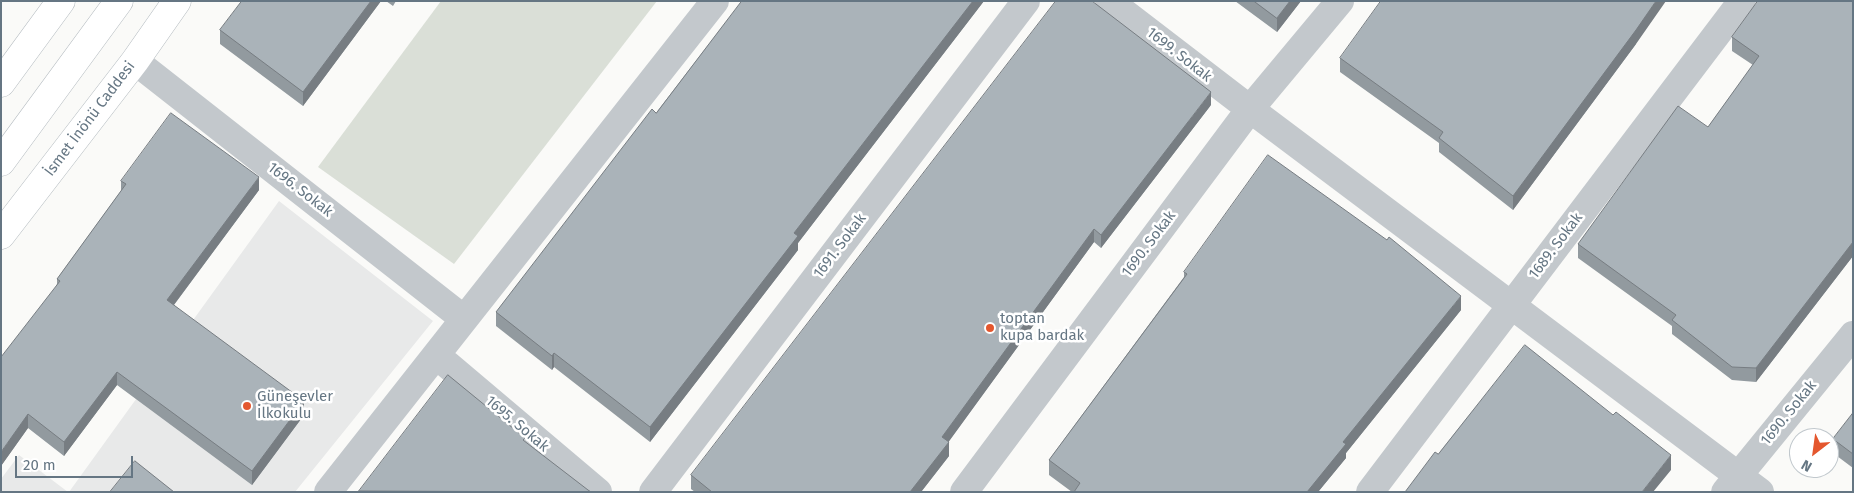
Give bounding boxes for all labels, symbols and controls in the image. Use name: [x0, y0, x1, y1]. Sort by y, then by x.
street label: 1699. Sokak: [1143, 24, 1215, 86]
street label: İsmet İnönü Caddesi: [41, 58, 139, 180]
street label: 1696. Sokak: [264, 159, 336, 221]
street label: 1690. Sokak: [1118, 207, 1180, 281]
street label: 1689. Sokak: [1525, 209, 1587, 283]
street label: 1691. Sokak: [810, 210, 870, 282]
place label: toptan kupa bardak: [1000, 310, 1084, 345]
marker: toptan kupa bardak: [984, 322, 996, 334]
street label: 1690. Sokak: [1757, 377, 1821, 449]
place label: Güneşevler İlkokulu: [257, 388, 333, 423]
street label: 1695. Sokak: [482, 392, 552, 456]
marker: Güneşevler İlkokulu: [241, 400, 253, 412]
north arrow: [1789, 428, 1839, 478]
scale bar: [18, 446, 135, 478]
text: 20 m: [23, 456, 56, 474]
text: N: [1798, 456, 1815, 475]

